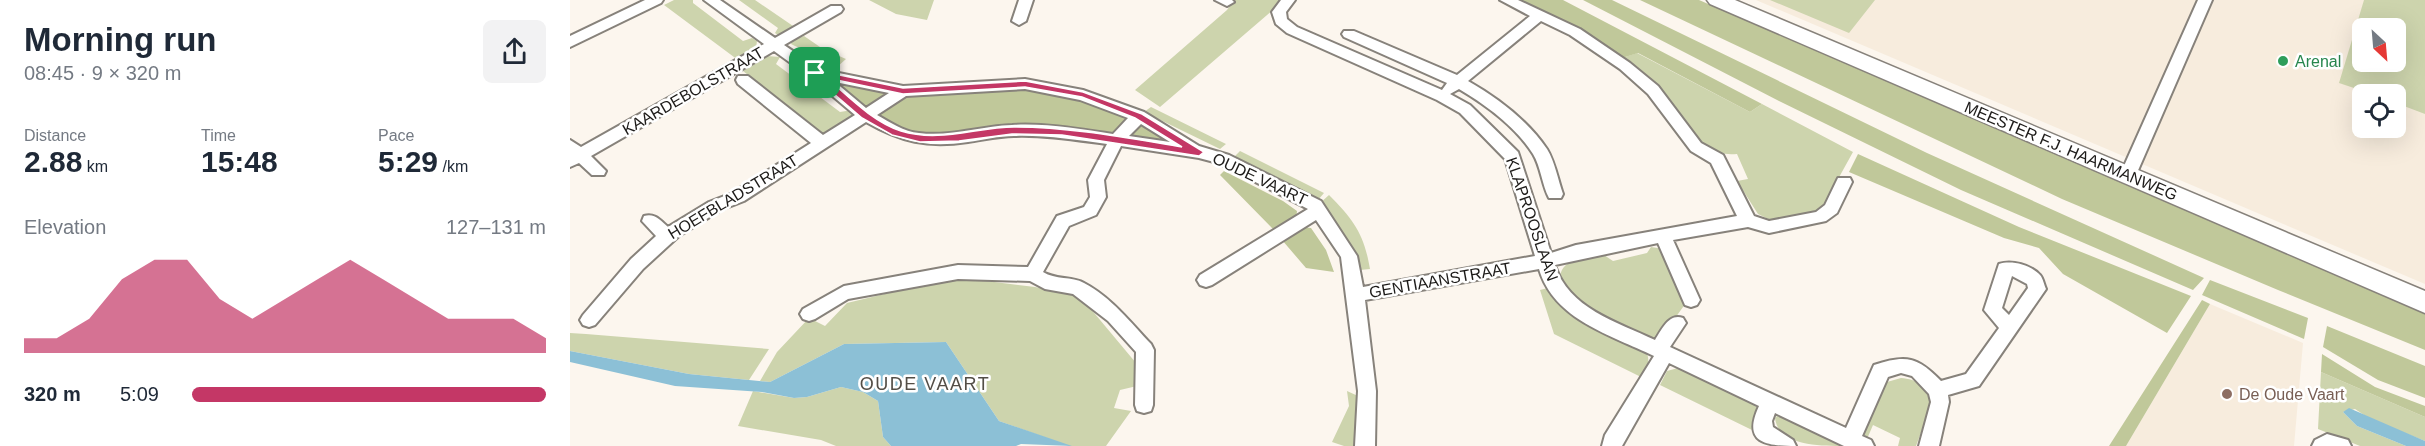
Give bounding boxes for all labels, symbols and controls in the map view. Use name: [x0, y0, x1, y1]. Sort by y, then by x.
north arrow: [2352, 18, 2406, 72]
map controls: [2352, 18, 2406, 138]
button: share: [483, 20, 546, 83]
text: Morning run: [24, 21, 216, 58]
street label: KAARDEBOLSTRAAT: [620, 44, 767, 138]
pin: [789, 47, 840, 98]
place label: Arenal: [2295, 53, 2341, 70]
marker: Arenal: [2276, 54, 2290, 68]
icon: arrive: [798, 56, 831, 89]
text: 08:45 · 9 × 320 m: [24, 62, 181, 84]
button: locate: [2352, 84, 2406, 138]
street label: MEESTER F.J. HAARMANWEG: [1962, 98, 2180, 204]
text: Distance: [24, 127, 86, 144]
text: Time: [201, 127, 236, 144]
text: Pace: [378, 127, 414, 144]
text: 2.88: [24, 145, 82, 178]
text: 15:48: [201, 145, 278, 178]
text: 5:29: [378, 145, 438, 178]
street label: OUDE VAART: [1210, 150, 1310, 208]
street label: HOEFBLADSTRAAT: [665, 151, 801, 242]
street label: KLAPROOSLAAN: [1503, 155, 1561, 283]
text: km: [82, 158, 108, 175]
text: /km: [438, 158, 468, 175]
text: Elevation: [24, 216, 106, 238]
text: 127–131 m: [446, 216, 546, 238]
street label: GENTIAANSTRAAT: [1368, 259, 1512, 301]
district label: OUDE VAART: [860, 374, 990, 394]
text: 320 m: [24, 383, 81, 405]
text: 5:09: [120, 383, 159, 405]
place label: De Oude Vaart: [2239, 386, 2345, 403]
marker: De Oude Vaart: [2220, 387, 2234, 401]

